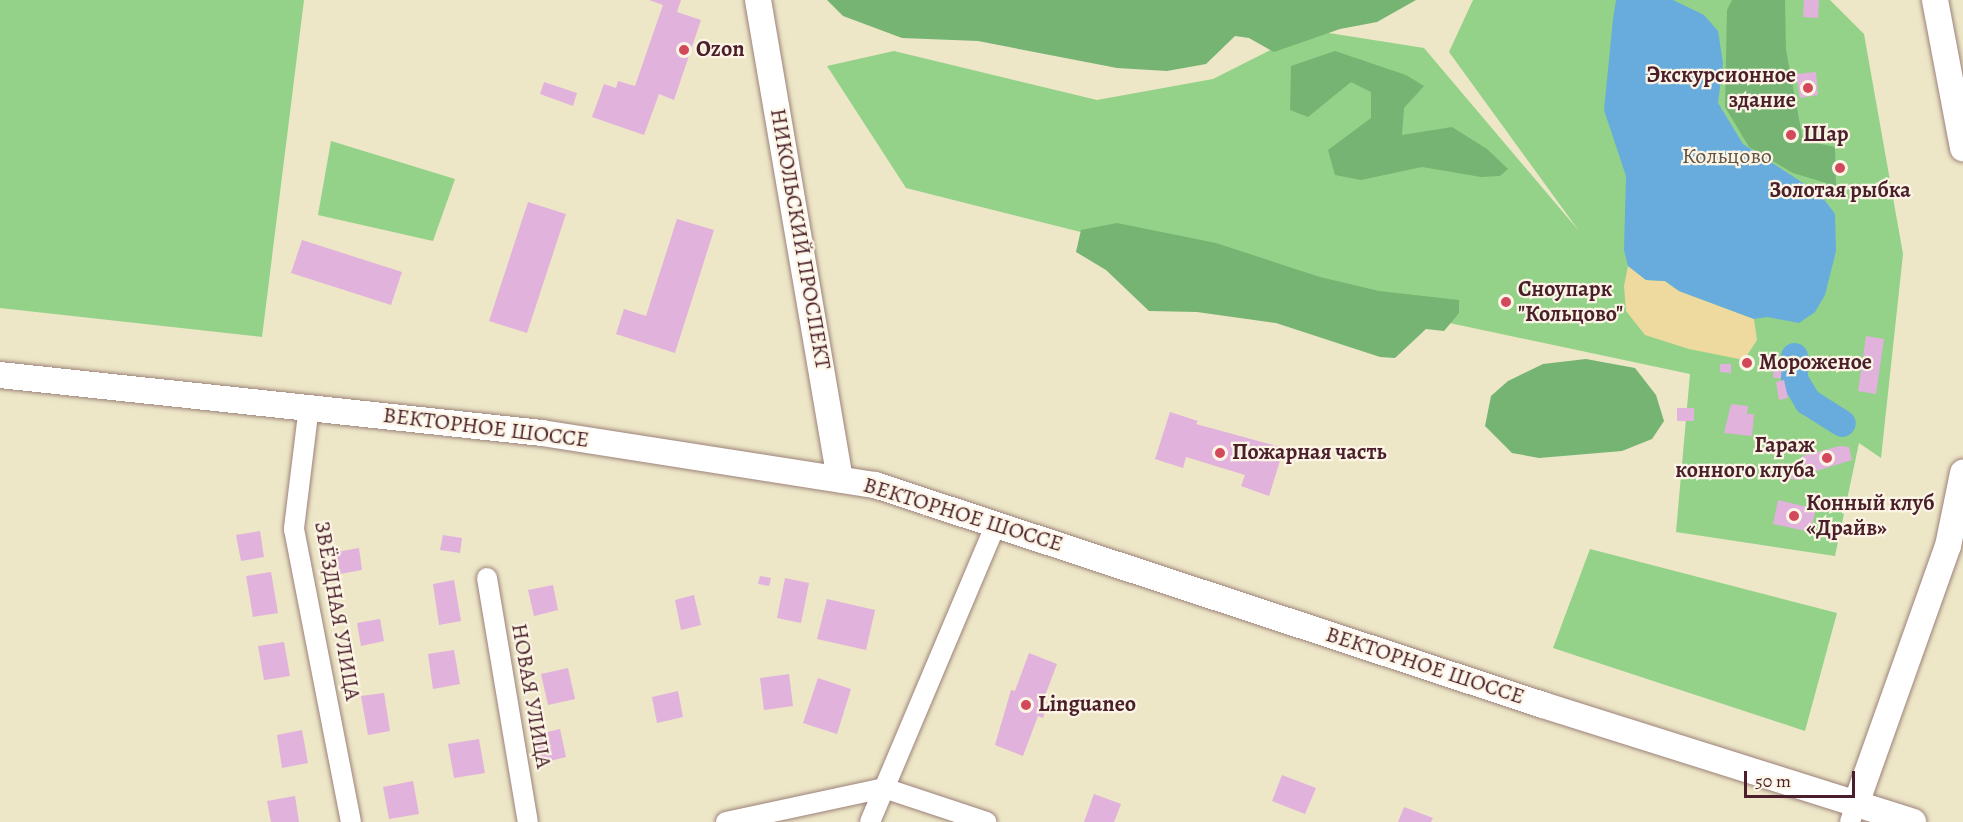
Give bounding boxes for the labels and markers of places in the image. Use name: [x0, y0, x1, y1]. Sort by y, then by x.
place label: Ozon: [696, 37, 745, 63]
marker: Ozon: [677, 43, 691, 57]
place label: Экскурсионное здание: [1646, 62, 1796, 113]
marker: Экскурсионное здание: [1801, 81, 1815, 95]
place label: Шар: [1803, 122, 1849, 148]
marker: Шар: [1784, 128, 1798, 142]
marker: Золотая рыбка: [1833, 161, 1847, 175]
place label: Золотая рыбка: [1769, 178, 1911, 204]
place label: Сноупарк "Кольцово": [1518, 276, 1623, 328]
marker: Сноупарк "Кольцово": [1499, 295, 1513, 309]
place label: Мороженое: [1759, 350, 1872, 376]
marker: Мороженое: [1740, 356, 1754, 370]
place label: Гараж конного клуба: [1675, 432, 1815, 484]
place label: Пожарная часть: [1232, 440, 1387, 466]
marker: Пожарная часть: [1213, 446, 1227, 460]
marker: Гараж конного клуба: [1820, 451, 1834, 465]
place label: Конный клуб «Драйв»: [1806, 490, 1935, 542]
marker: Конный клуб «Драйв»: [1787, 509, 1801, 523]
place label: Linguaneo: [1038, 692, 1136, 718]
marker: Linguaneo: [1019, 698, 1033, 712]

